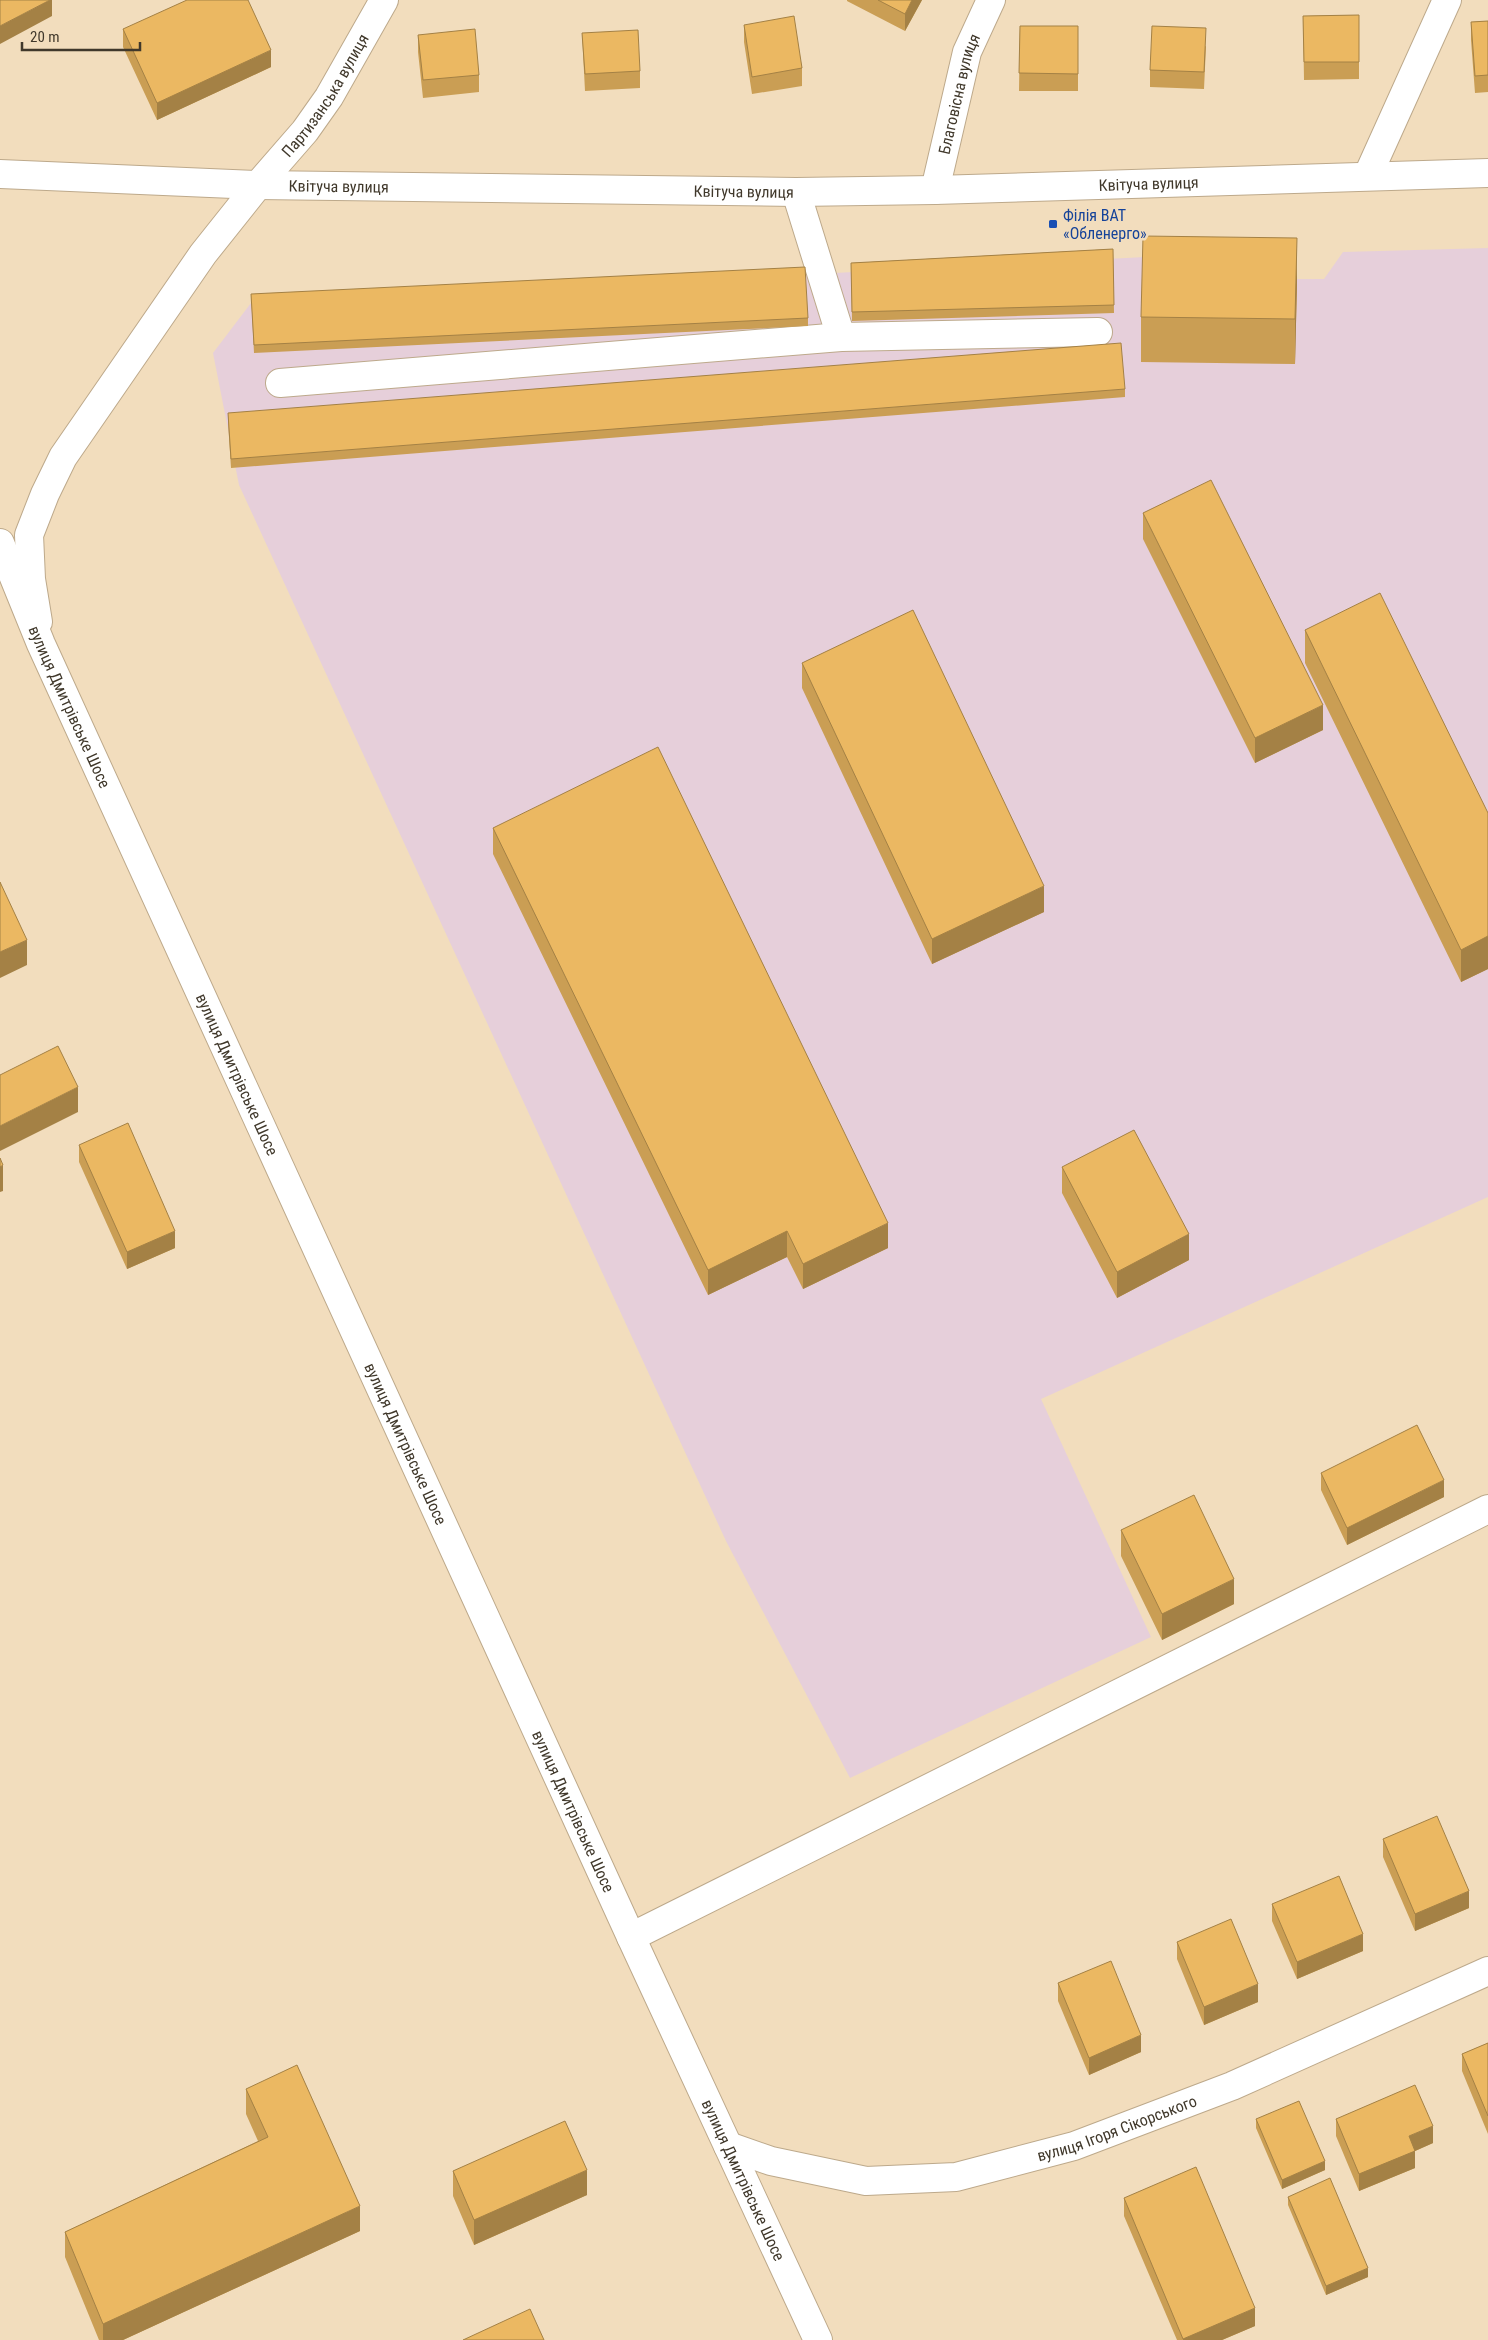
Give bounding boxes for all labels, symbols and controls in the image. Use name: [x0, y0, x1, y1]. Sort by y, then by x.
scale bar: [22, 20, 140, 52]
text: 20 m: [30, 28, 60, 46]
street label: Благовісна вулиця: [934, 30, 984, 156]
street label: Партизанська вулиця: [277, 31, 372, 161]
street label: Квітуча вулиця: [1098, 172, 1199, 194]
street label: Квітуча вулиця: [289, 176, 389, 196]
street label: Квітуча вулиця: [694, 181, 794, 201]
place label: Філія ВАТ «Обленерго»: [1063, 206, 1147, 243]
marker: Філія ВАТ «Обленерго»: [1047, 218, 1059, 230]
street label: вулиця Дмитрівське Шосе: [25, 623, 115, 791]
street label: вулиця Дмитрівське Шосе: [192, 990, 282, 1158]
street label: вулиця Дмитрівське Шосе: [361, 1360, 451, 1528]
street label: вулиця Дмитрівське Шосе: [528, 1727, 619, 1895]
street label: вулиця Ігоря Сікорського: [1035, 2091, 1199, 2165]
street label: вулиця Дмитрівське Шосе: [698, 2096, 789, 2264]

